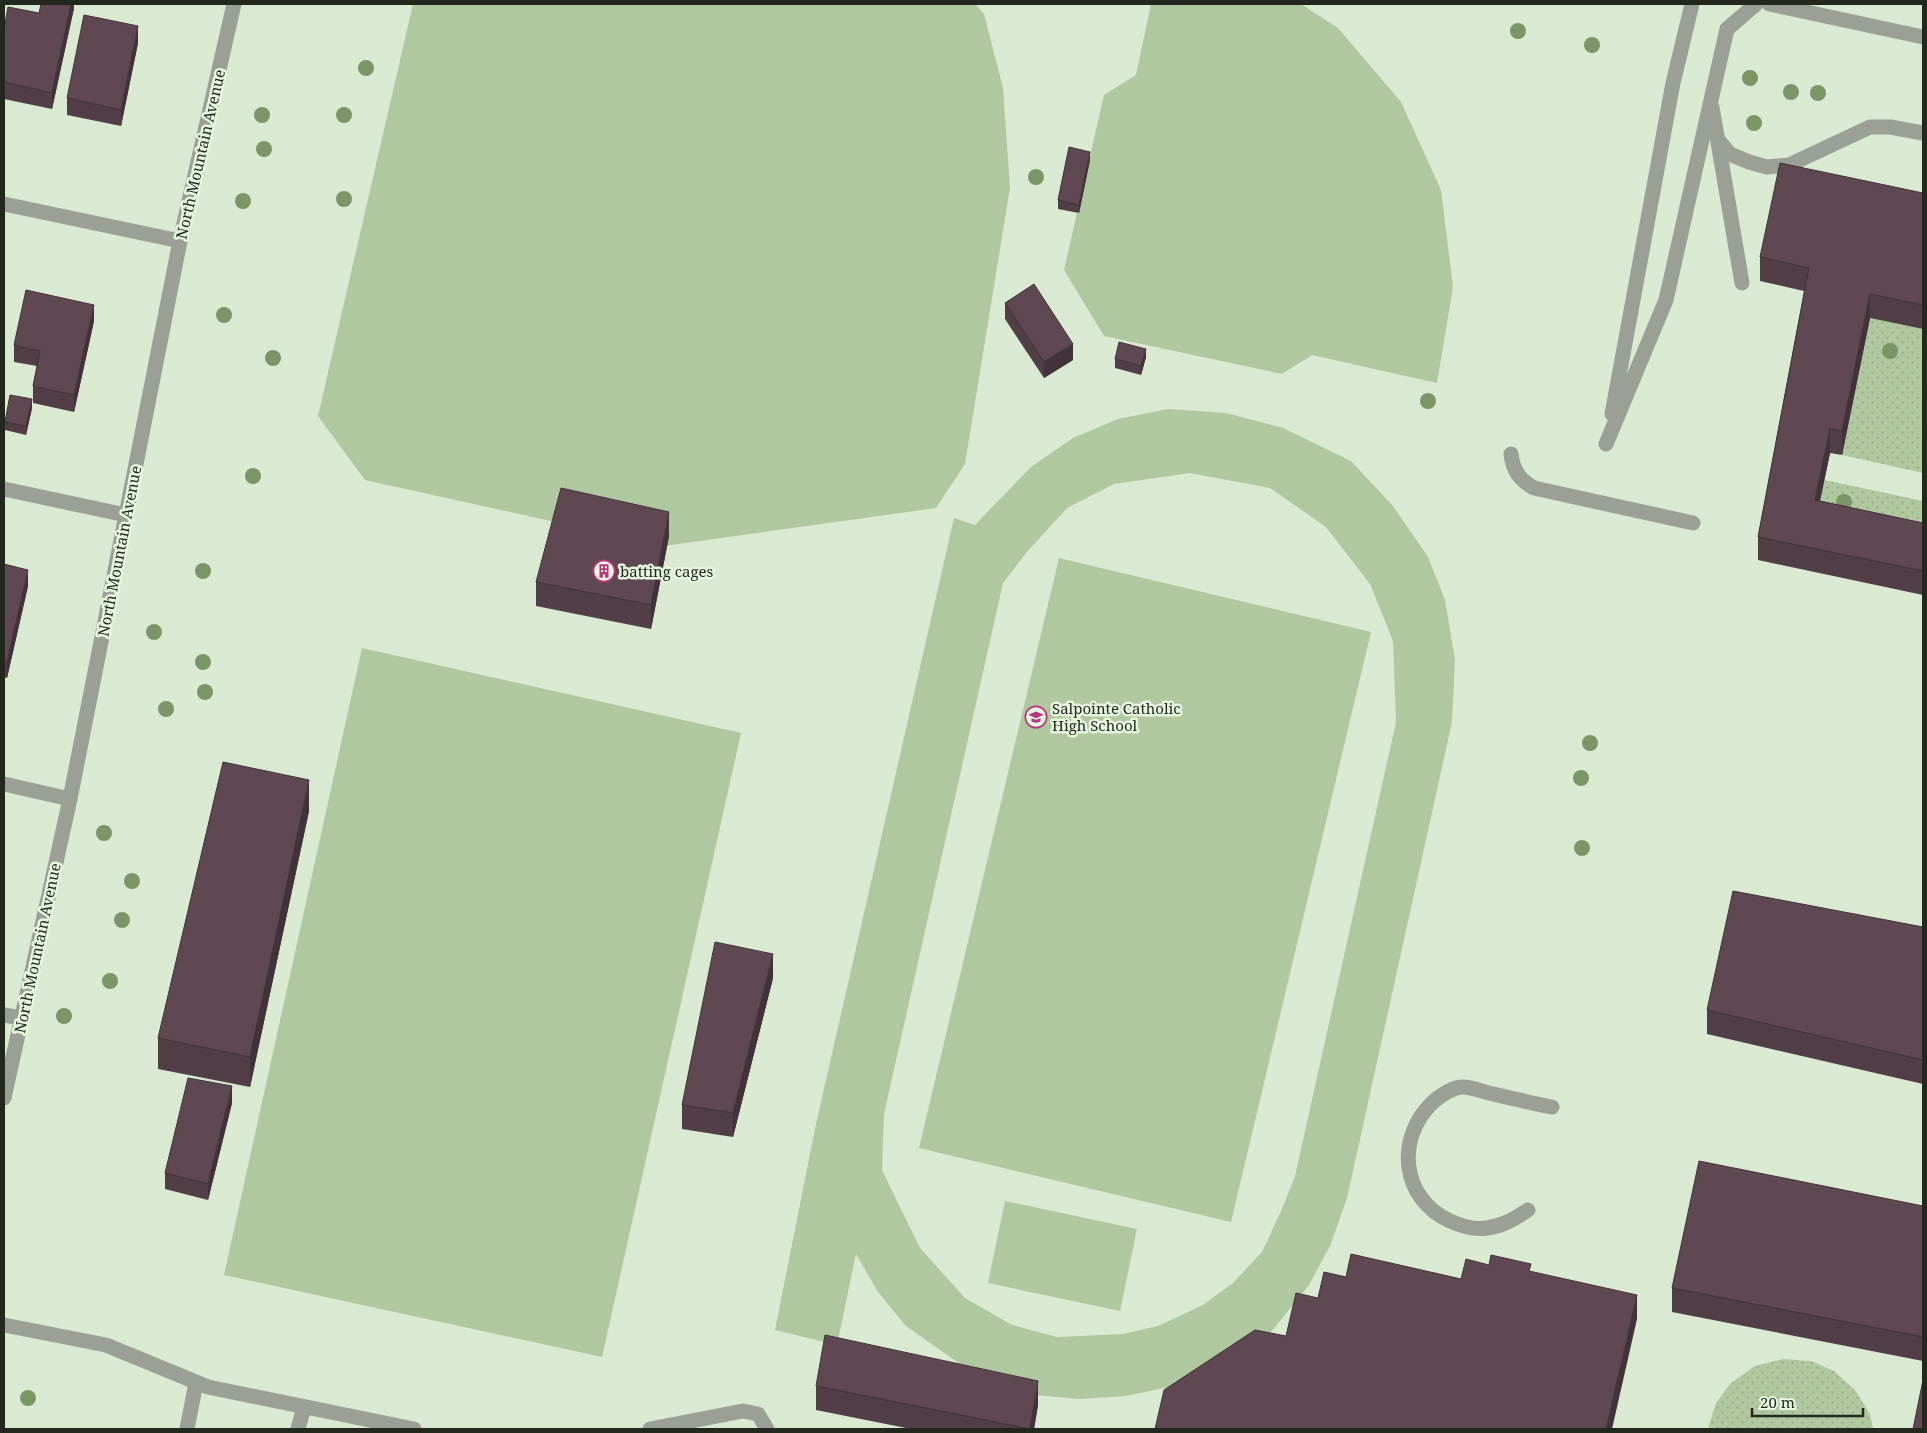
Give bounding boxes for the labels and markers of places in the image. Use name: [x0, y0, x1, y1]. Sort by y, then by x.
building icon: batting cages: [592, 559, 616, 583]
place label: batting cages: [620, 561, 714, 581]
place label: Salpointe Catholic High School: [1052, 698, 1181, 735]
school or university icon: Salpointe Catholic High School: [1024, 705, 1048, 729]

